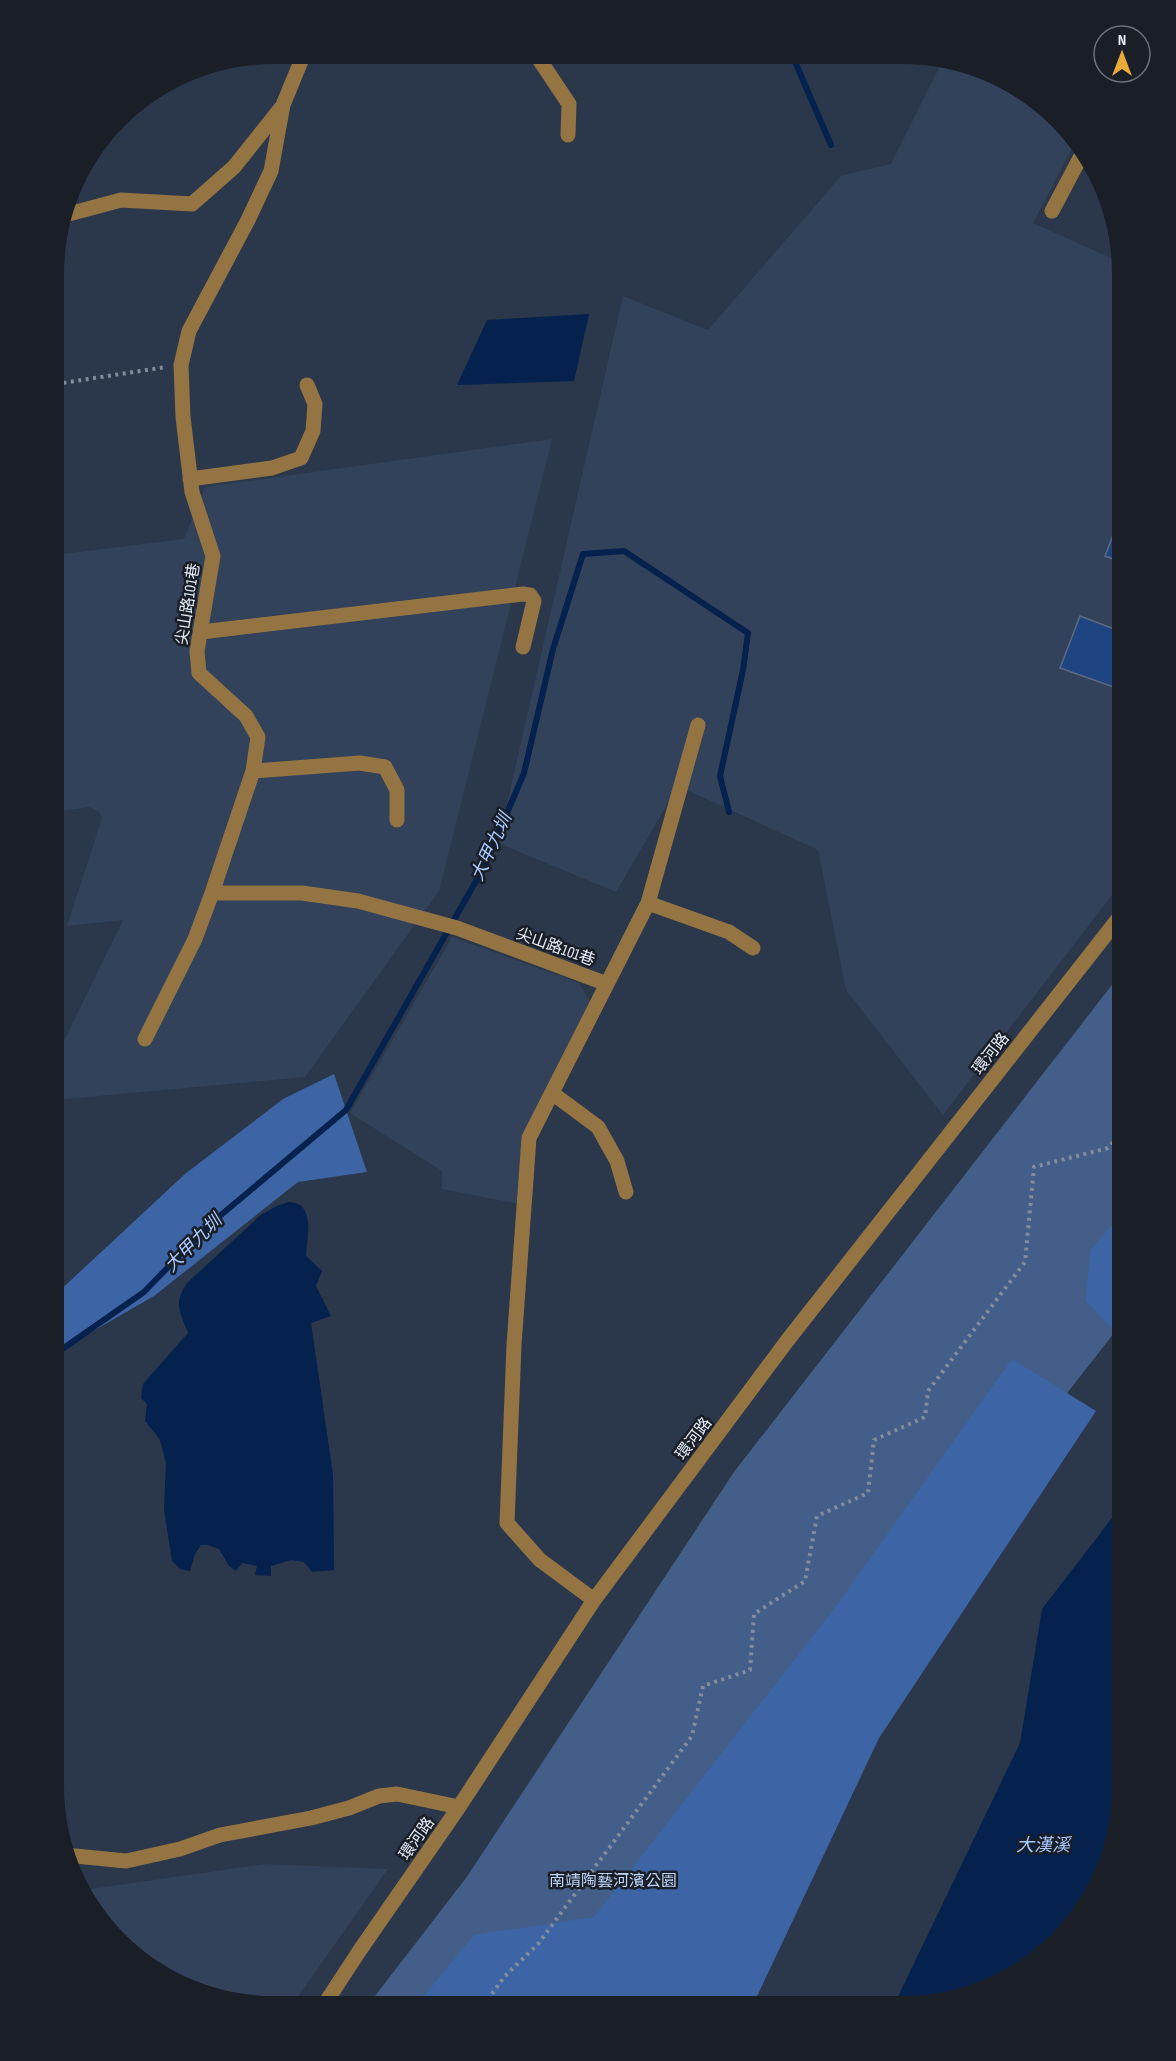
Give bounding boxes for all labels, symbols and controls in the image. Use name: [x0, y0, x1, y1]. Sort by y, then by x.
north arrow: [1092, 24, 1152, 84]
text: N: [1118, 31, 1126, 50]
street label: 尖山路101巷: [173, 562, 204, 646]
water label: 大甲九圳: [467, 807, 517, 884]
street label: 尖山路101巷: [514, 924, 597, 970]
street label: 環河路: [969, 1029, 1013, 1079]
water label: 大甲九圳: [160, 1208, 228, 1276]
street label: 環河路: [672, 1414, 716, 1464]
street label: 環河路: [396, 1814, 439, 1864]
water label: 大漢溪: [1016, 1835, 1073, 1856]
park label: 南靖陶藝河濱公園: [549, 1872, 677, 1891]

